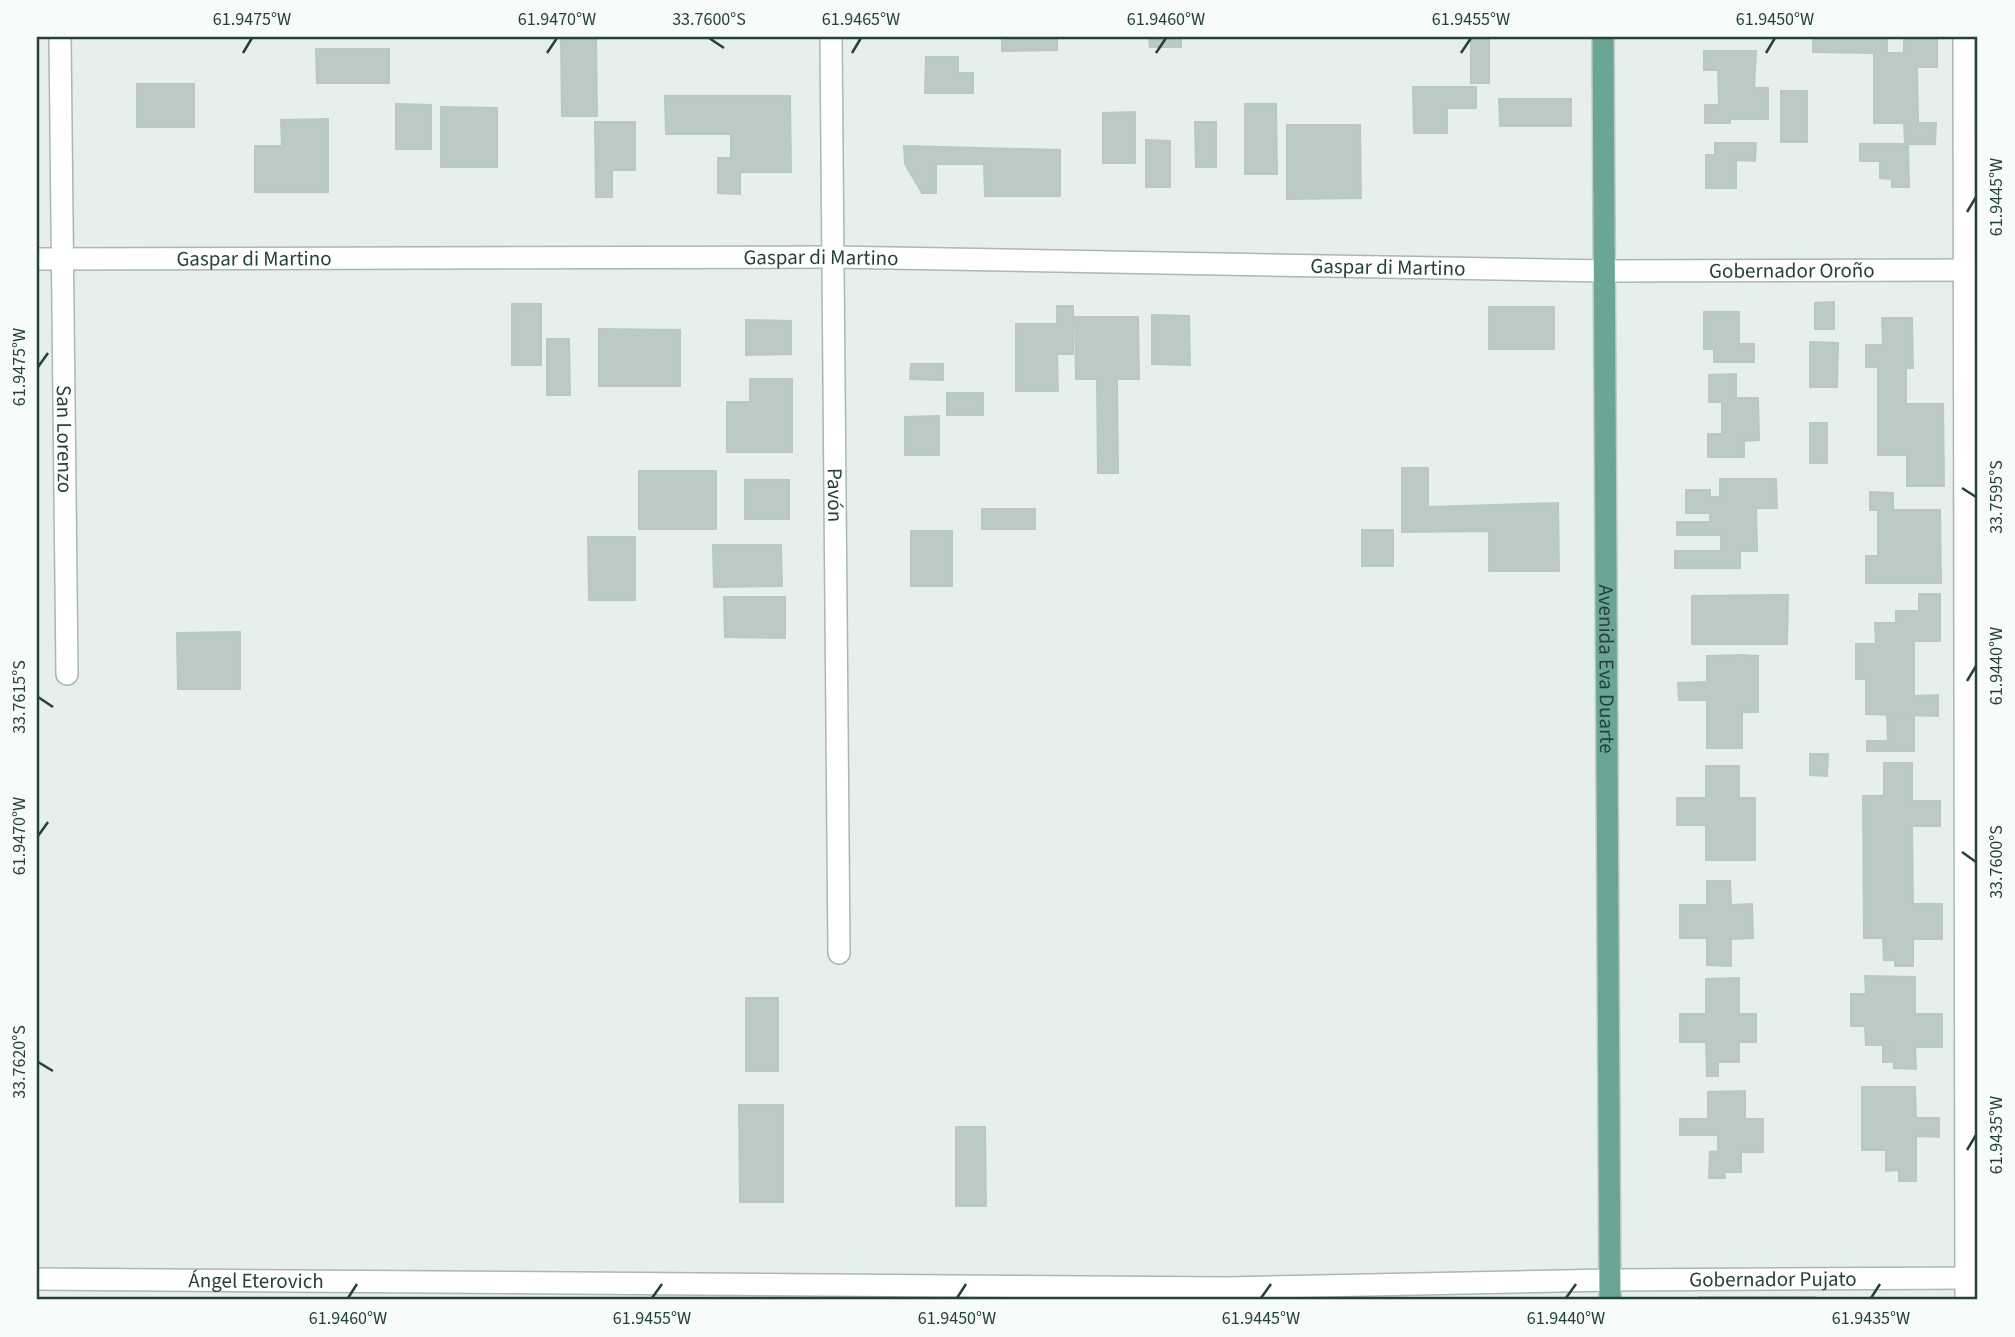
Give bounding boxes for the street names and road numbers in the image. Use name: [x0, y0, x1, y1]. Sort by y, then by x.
street label: Gaspar di Martino: [743, 242, 899, 273]
street label: Gaspar di Martino: [176, 243, 332, 274]
street label: Gaspar di Martino: [1310, 251, 1466, 283]
street label: Gobernador Oroño: [1709, 255, 1875, 286]
street label: San Lorenzo: [49, 385, 80, 493]
street label: Pavón: [820, 468, 850, 522]
street label: Avenida Eva Duarte: [1591, 584, 1622, 754]
street label: Gobernador Pujato: [1689, 1264, 1857, 1295]
street label: Ángel Eterovich: [188, 1265, 324, 1296]

